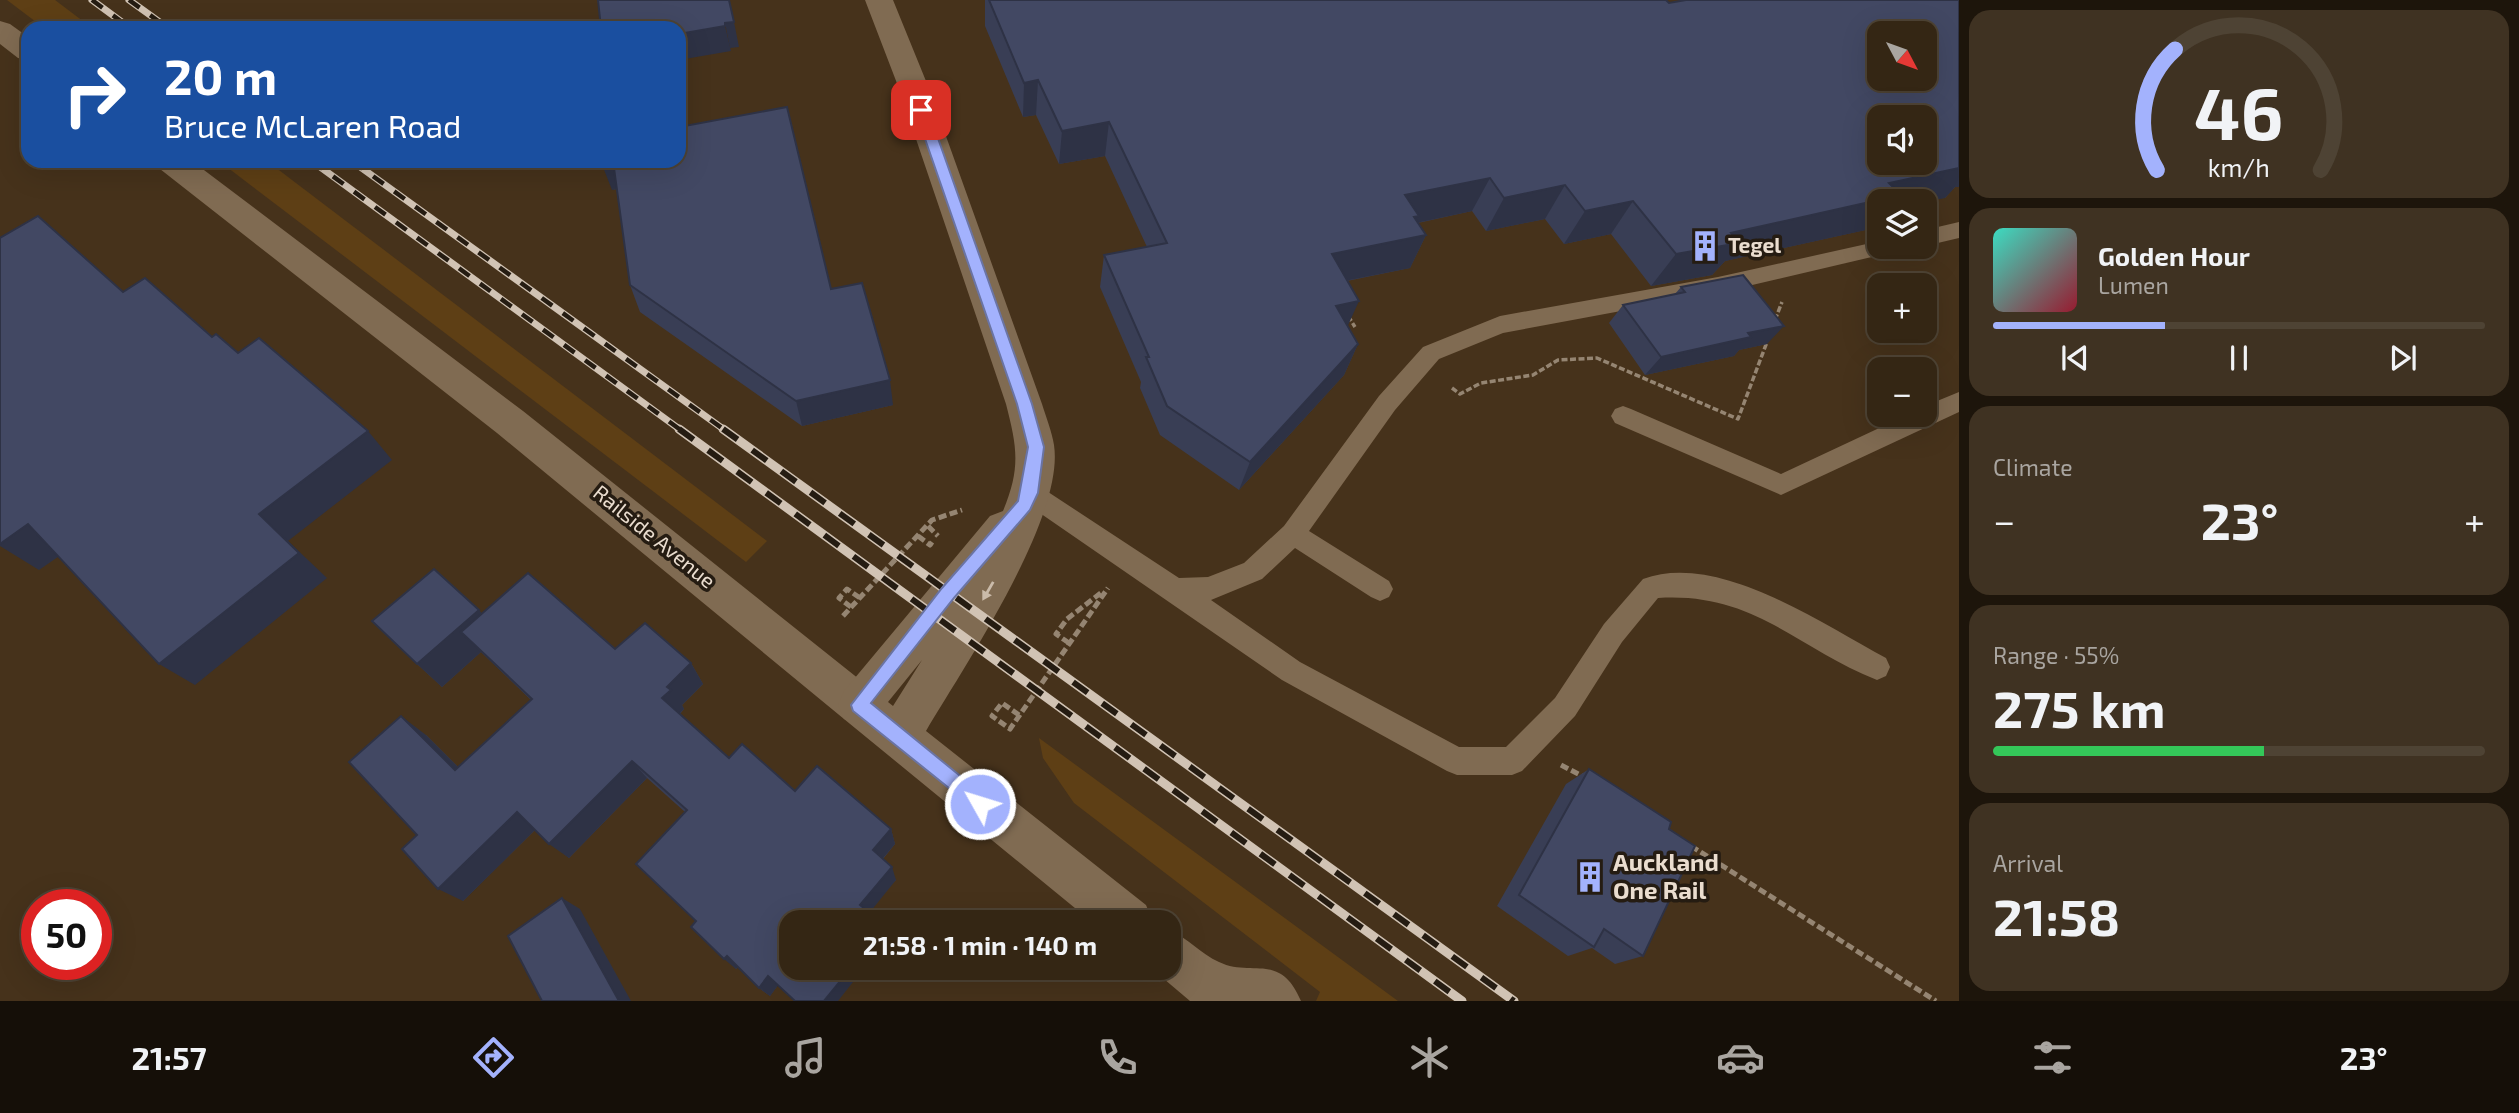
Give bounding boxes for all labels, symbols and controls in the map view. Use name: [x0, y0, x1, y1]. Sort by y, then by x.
north arrow: [1867, 21, 1937, 91]
map controls: [1867, 21, 1937, 427]
text: 20 m: [164, 46, 277, 105]
icon: right: [49, 49, 140, 140]
text: 46: [2194, 67, 2284, 155]
pin: [891, 80, 951, 140]
icon: arrive: [902, 91, 940, 129]
button: sound: [1867, 105, 1937, 175]
text: Bruce McLaren Road: [164, 106, 461, 144]
text: km/h: [2208, 152, 2270, 182]
button: layers: [1867, 189, 1937, 259]
building icon: Tegel: [1688, 229, 1722, 263]
place label: Tegel: [1728, 232, 1781, 257]
text: Golden Hour: [2098, 240, 2250, 271]
text: Lumen: [2098, 271, 2169, 299]
button: +: [1867, 273, 1937, 343]
icon: previous: [2056, 339, 2094, 377]
icon: pause: [2220, 339, 2258, 377]
icon: next: [2384, 339, 2422, 377]
button: −: [1867, 357, 1937, 427]
text: Climate: [1993, 453, 2073, 481]
street label: Railside Avenue: [589, 479, 721, 593]
text: 23°: [2201, 488, 2278, 550]
text: −: [1993, 497, 2015, 543]
text: +: [2464, 497, 2485, 543]
one-way arrow: [982, 581, 994, 600]
text: Range · 55%: [1993, 641, 2119, 669]
text: 275 km: [1993, 676, 2165, 738]
position arrow: [943, 767, 1017, 841]
place label: Auckland One Rail: [1613, 847, 1719, 904]
text: Arrival: [1993, 849, 2063, 877]
building icon: Auckland One Rail: [1573, 860, 1607, 894]
text: 21:58: [1993, 884, 2120, 946]
speed limit sign: 50: [21, 889, 112, 980]
text: 21:58 · 1 min · 140 m: [863, 929, 1097, 960]
icon: directions: [469, 1033, 518, 1082]
icon: music: [781, 1033, 830, 1082]
icon: phone: [1093, 1033, 1142, 1082]
icon: climate: [1405, 1033, 1454, 1082]
icon: car: [1716, 1033, 1765, 1082]
icon: filters: [2028, 1033, 2077, 1082]
text: 21:57: [131, 1038, 207, 1076]
text: 23°: [2340, 1038, 2388, 1076]

